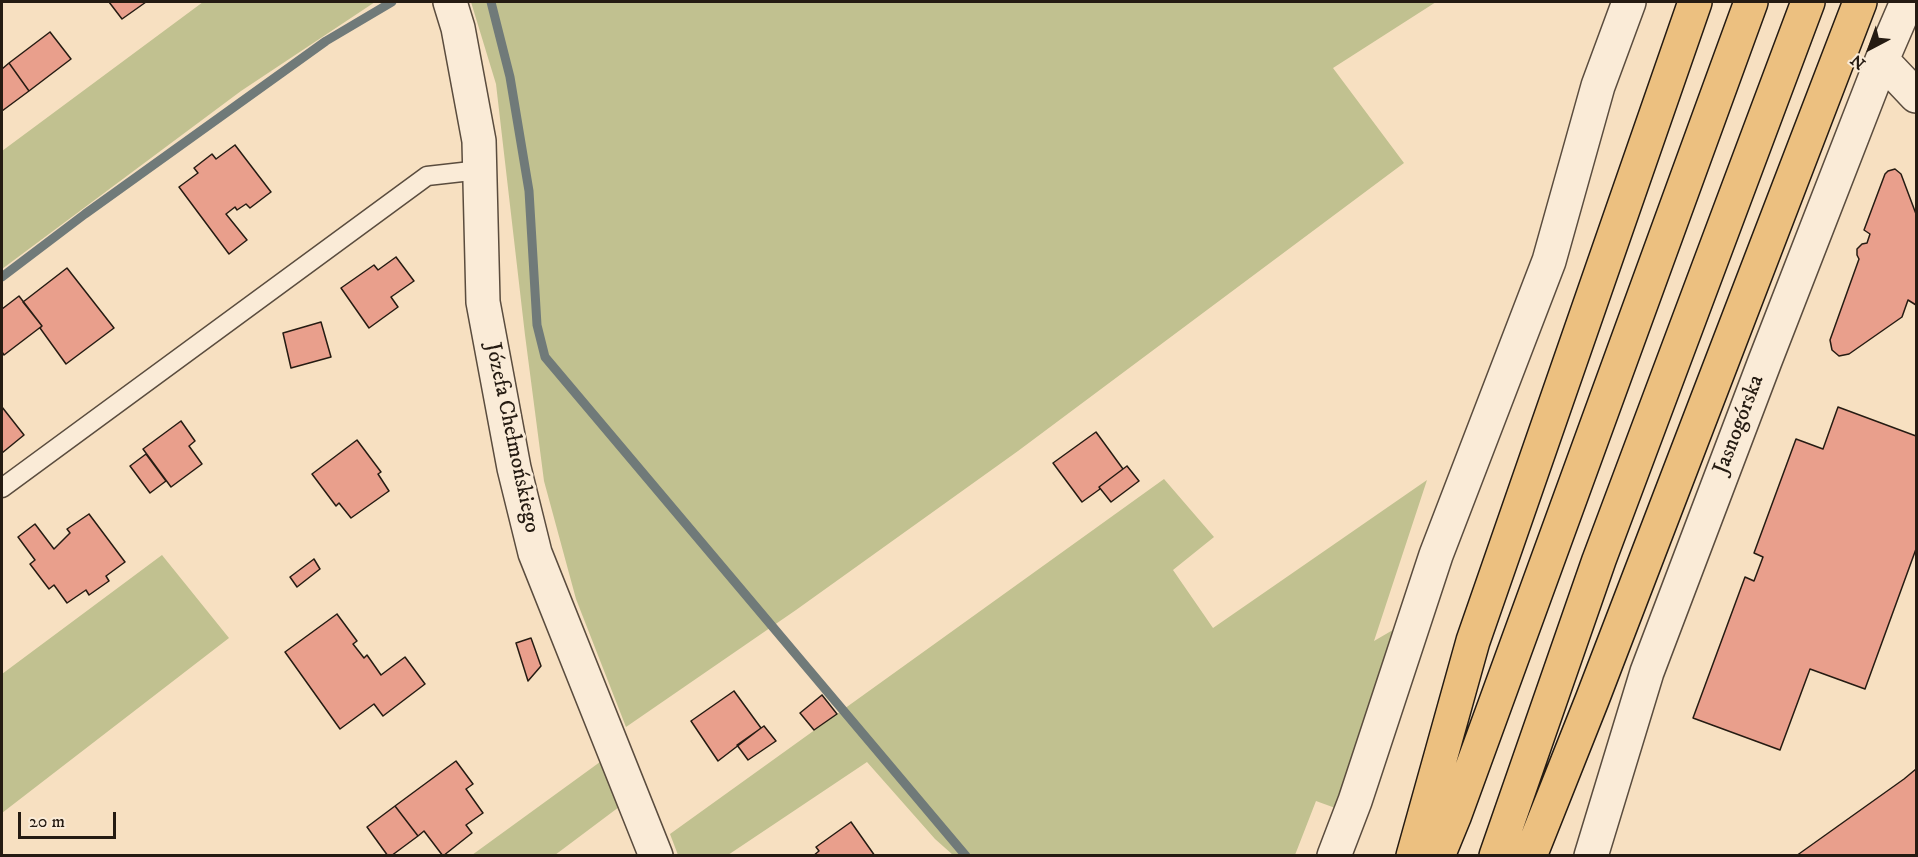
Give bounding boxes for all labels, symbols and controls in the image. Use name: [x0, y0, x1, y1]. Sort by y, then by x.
north arrow: [1840, 18, 1900, 78]
text: N: [1847, 50, 1870, 73]
street label: Józefa Chełmońskiego: [478, 341, 544, 535]
street label: Jasnogórska: [1709, 372, 1771, 478]
scale bar: [21, 800, 118, 838]
text: 20 m: [29, 811, 65, 833]

